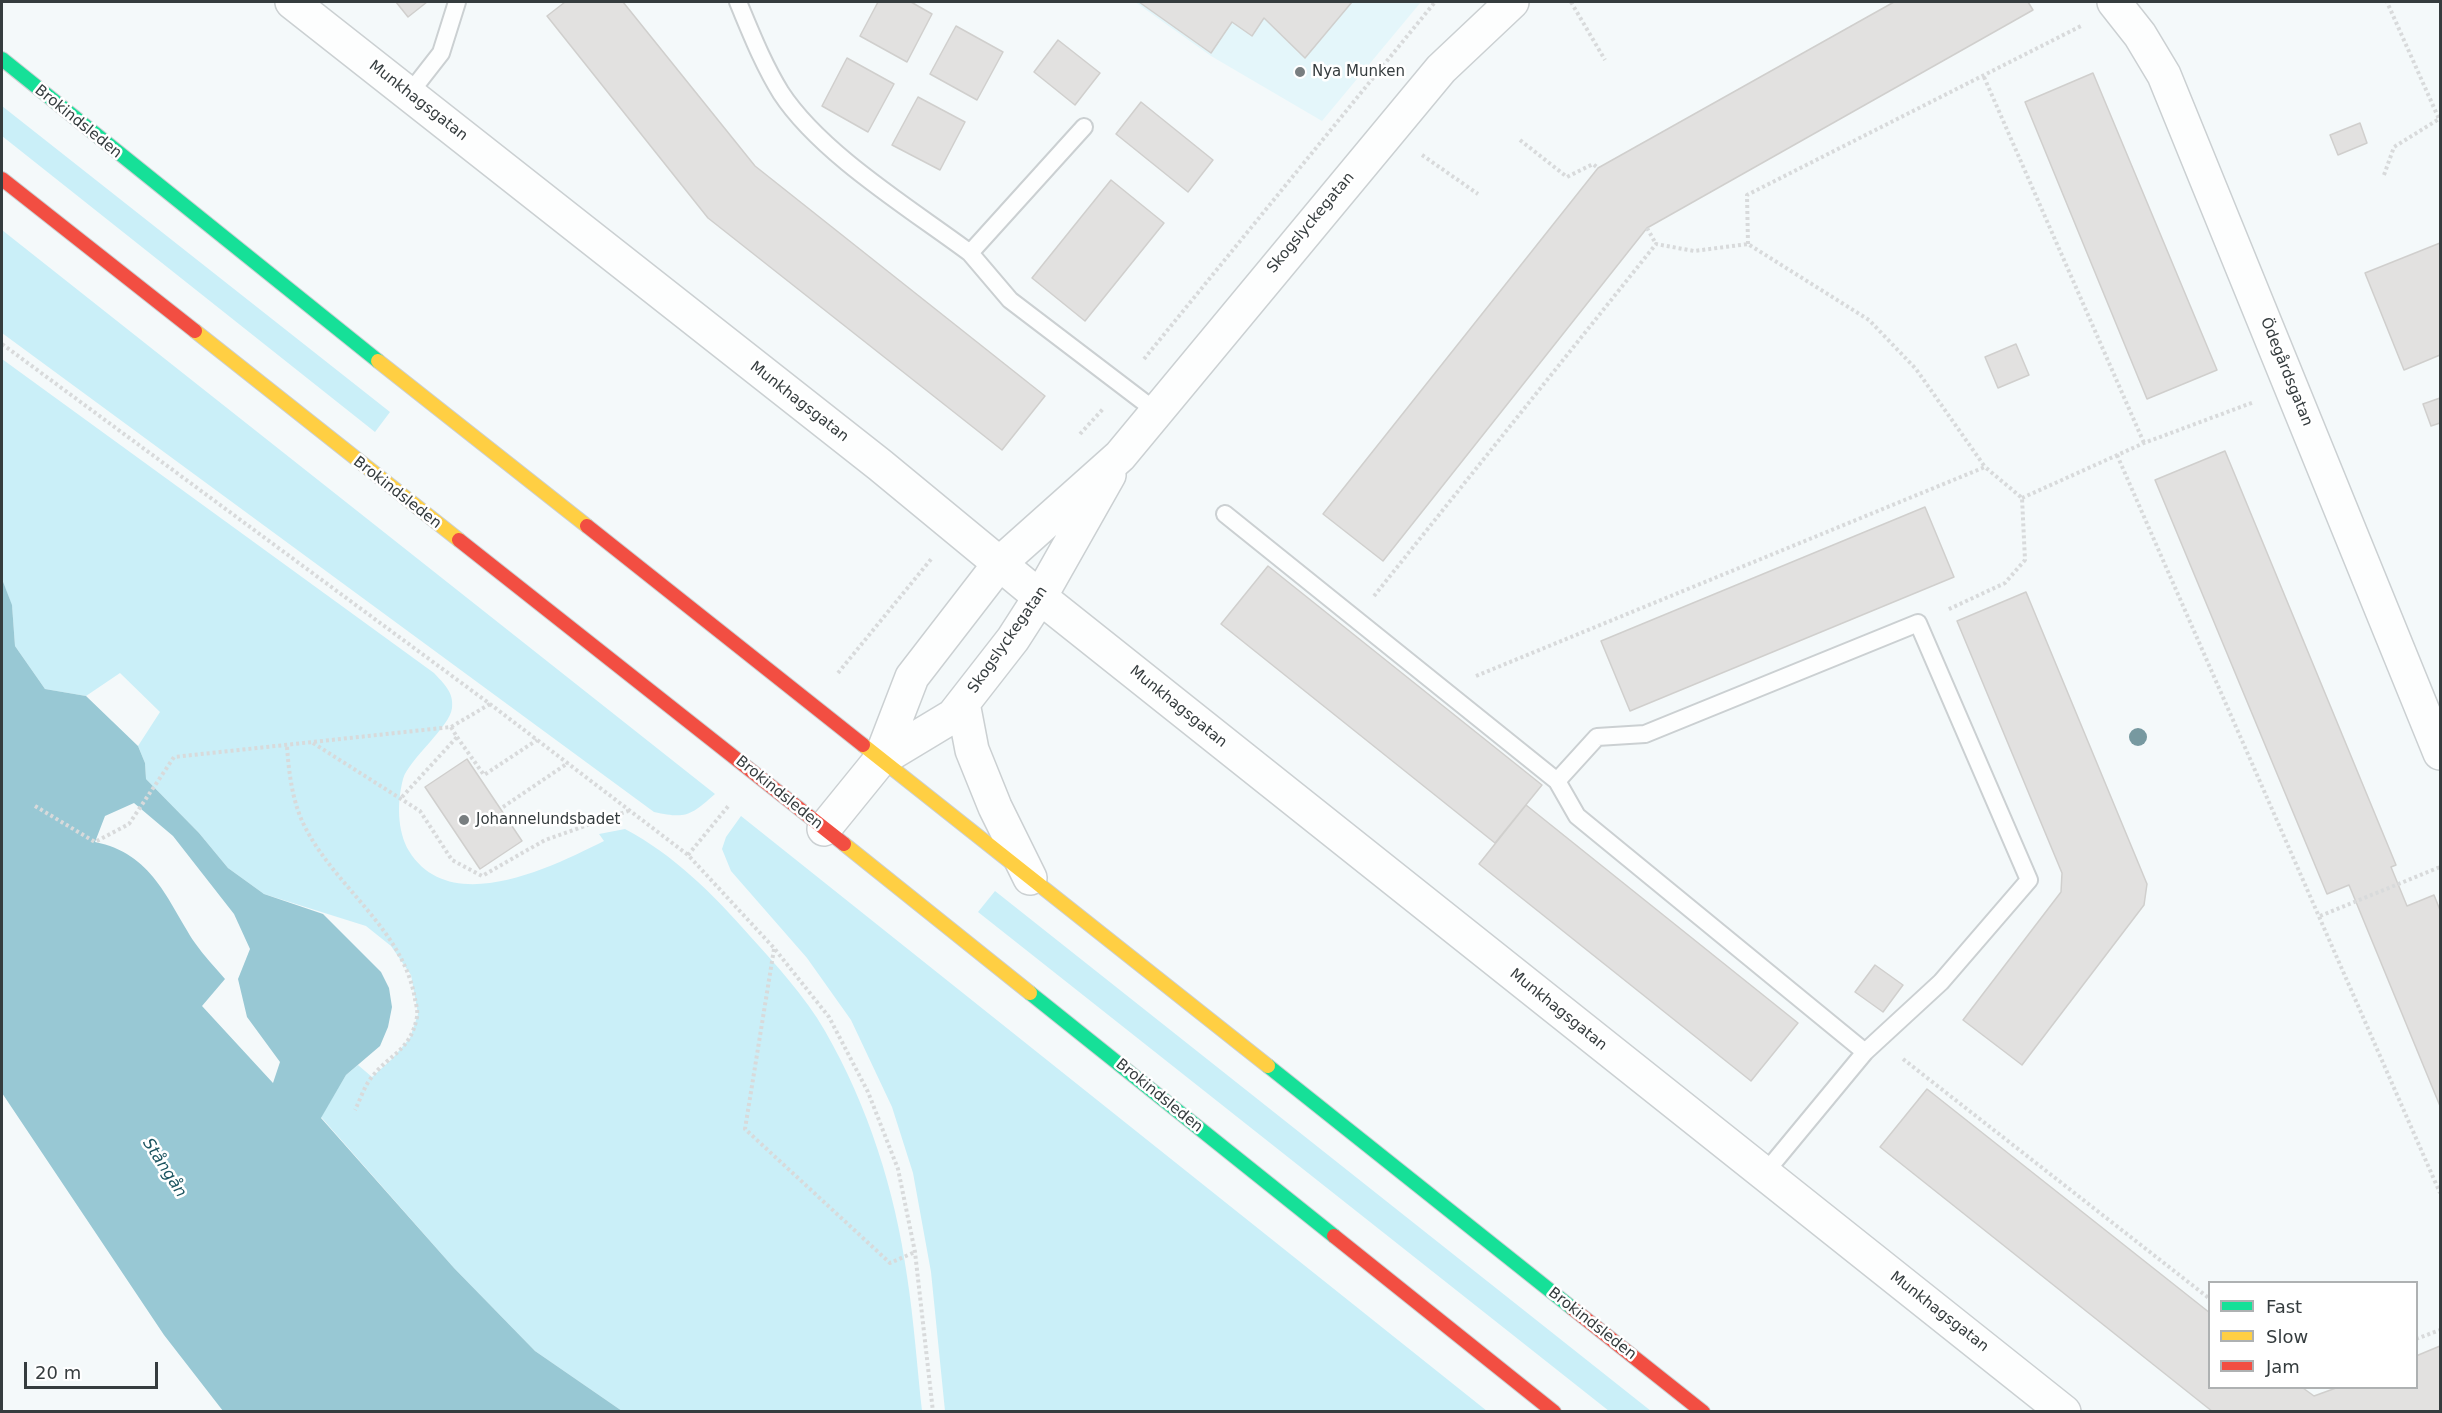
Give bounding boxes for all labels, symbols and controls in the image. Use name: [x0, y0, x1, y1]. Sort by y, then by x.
street label: Munkhagsgatan: [365, 57, 471, 145]
place label: Nya Munken: [1312, 63, 1405, 81]
marker: Nya Munken: [1293, 65, 1307, 79]
street label: Brokindsleden: [31, 81, 125, 163]
street label: Skogslyckegatan: [1264, 169, 1358, 277]
street label: Ödegårdsgatan: [2256, 315, 2316, 429]
street label: Munkhagsgatan: [746, 358, 852, 446]
street label: Brokindsleden: [349, 453, 445, 533]
street label: Skogslyckegatan: [964, 583, 1052, 697]
street label: Munkhagsgatan: [1126, 662, 1230, 752]
street label: Brokindsleden: [732, 752, 826, 834]
place label: Johannelundsbadet: [476, 811, 620, 829]
marker: Johannelundsbadet: [457, 813, 471, 827]
street label: Munkhagsgatan: [1506, 965, 1610, 1055]
street label: Brokindsleden: [1112, 1055, 1206, 1137]
water label: Stångån: [138, 1135, 190, 1201]
street label: Munkhagsgatan: [1886, 1268, 1992, 1356]
legend: [2208, 1281, 2418, 1389]
street label: Brokindsleden: [1544, 1284, 1640, 1364]
text: Fast: [2266, 1296, 2302, 1317]
text: Slow: [2266, 1326, 2308, 1347]
scale bar: [27, 1350, 160, 1388]
text: Jam: [2266, 1356, 2300, 1377]
text: 20 m: [35, 1362, 81, 1383]

